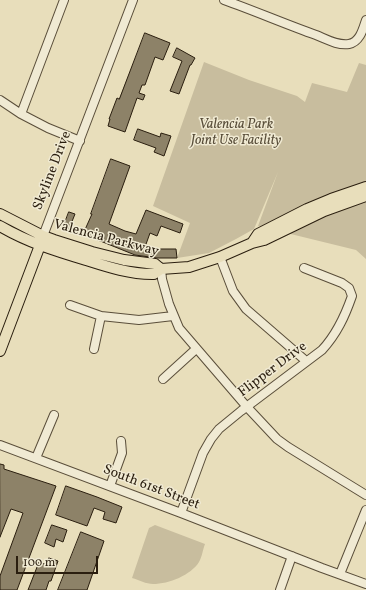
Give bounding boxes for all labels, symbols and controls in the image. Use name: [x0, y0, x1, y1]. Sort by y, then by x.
park label: Valencia Park Joint Use Facility: [191, 117, 281, 150]
street label: Skyline Drive: [30, 129, 76, 213]
street label: Valencia Parkway: [52, 217, 160, 261]
street label: Flipper Drive: [235, 339, 311, 401]
street label: South 61st Street: [100, 462, 202, 514]
scale bar: [18, 548, 100, 574]
text: 100 m: [23, 555, 55, 571]

